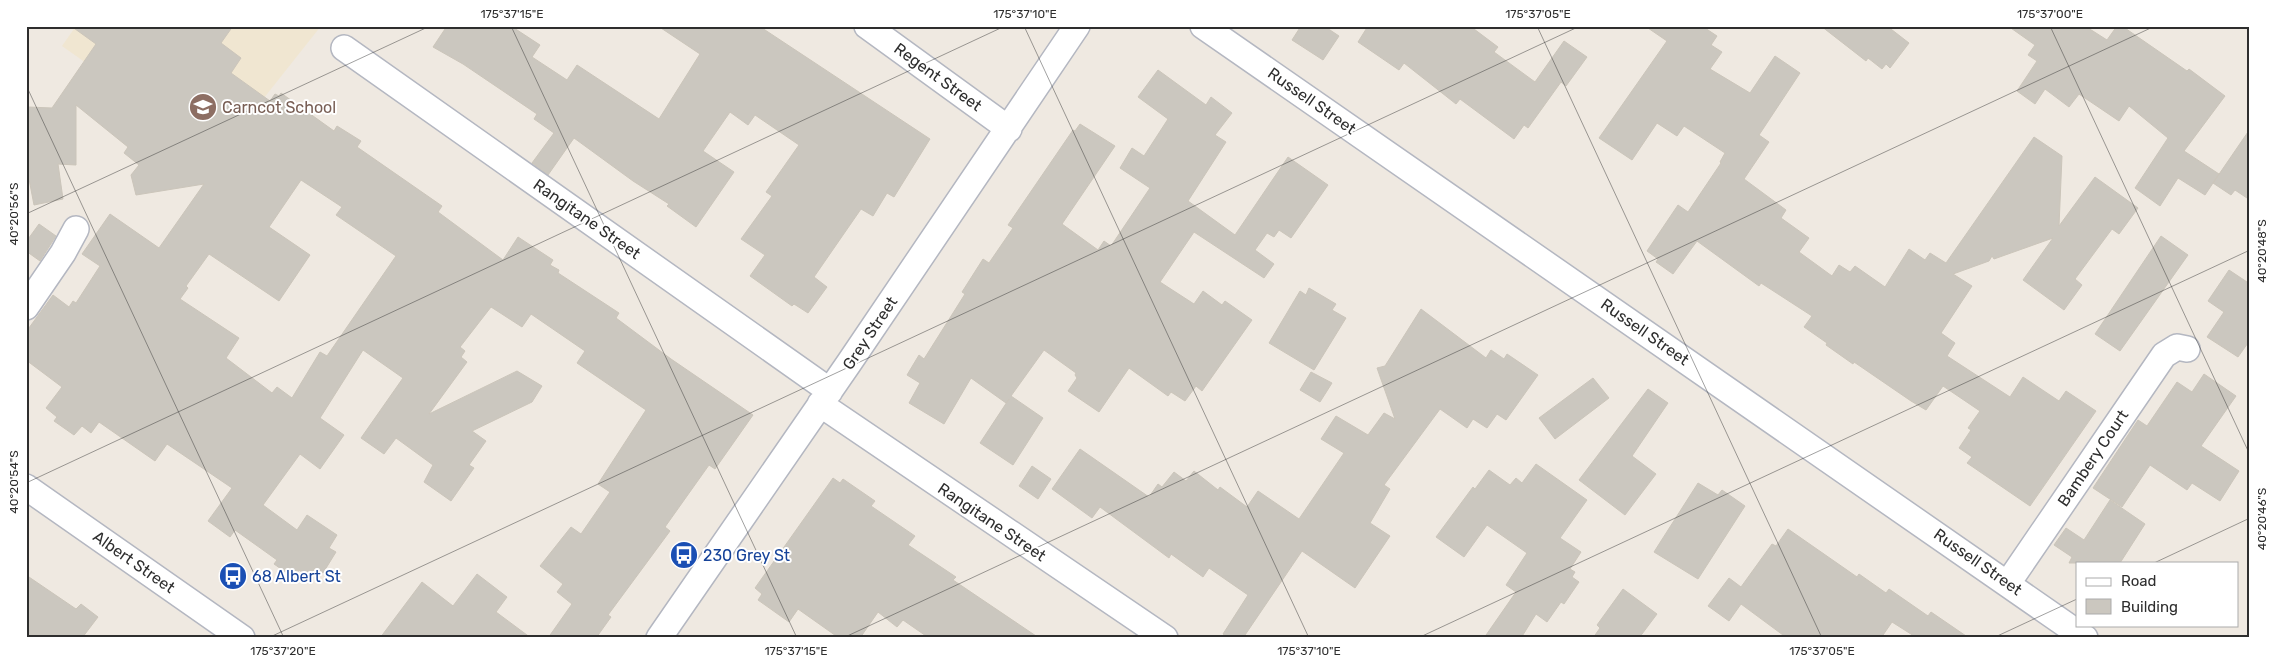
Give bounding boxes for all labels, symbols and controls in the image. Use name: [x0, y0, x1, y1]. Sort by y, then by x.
text: 175°37'15"E: [480, 7, 544, 21]
text: 175°37'10"E: [993, 7, 1057, 21]
text: 175°37'05"E: [1505, 7, 1571, 21]
text: 175°37'00"E: [2017, 7, 2083, 21]
street label: Regent Street: [890, 39, 986, 115]
street label: Russell Street: [1264, 64, 1360, 138]
school or university icon: Carncot School: [188, 92, 218, 122]
place label: Carncot School: [222, 98, 336, 117]
street label: Rangitane Street: [530, 175, 644, 263]
text: 40°20'56"S: [7, 183, 21, 245]
text: 40°20'48"S: [2255, 219, 2269, 283]
street label: Grey Street: [839, 293, 901, 373]
street label: Russell Street: [1597, 295, 1693, 369]
street label: Bambery Court: [2054, 406, 2132, 510]
text: 40°20'54"S: [7, 450, 21, 514]
street label: Rangitane Street: [934, 479, 1050, 565]
text: 40°20'46"S: [2255, 488, 2269, 550]
street label: Russell Street: [1930, 525, 2026, 599]
street label: Albert Street: [89, 527, 179, 597]
bus stop icon: 230 Grey St: [669, 540, 699, 570]
place label: 230 Grey St: [703, 546, 790, 565]
bus stop icon: 68 Albert St: [218, 561, 248, 591]
legend: [2076, 562, 2238, 626]
place label: 68 Albert St: [252, 567, 341, 586]
text: Road: [2121, 572, 2157, 590]
text: Building: [2121, 598, 2178, 616]
text: 175°37'20"E: [250, 644, 316, 658]
text: 175°37'15"E: [764, 644, 828, 658]
text: 175°37'10"E: [1277, 644, 1341, 658]
text: 175°37'05"E: [1789, 644, 1855, 658]

